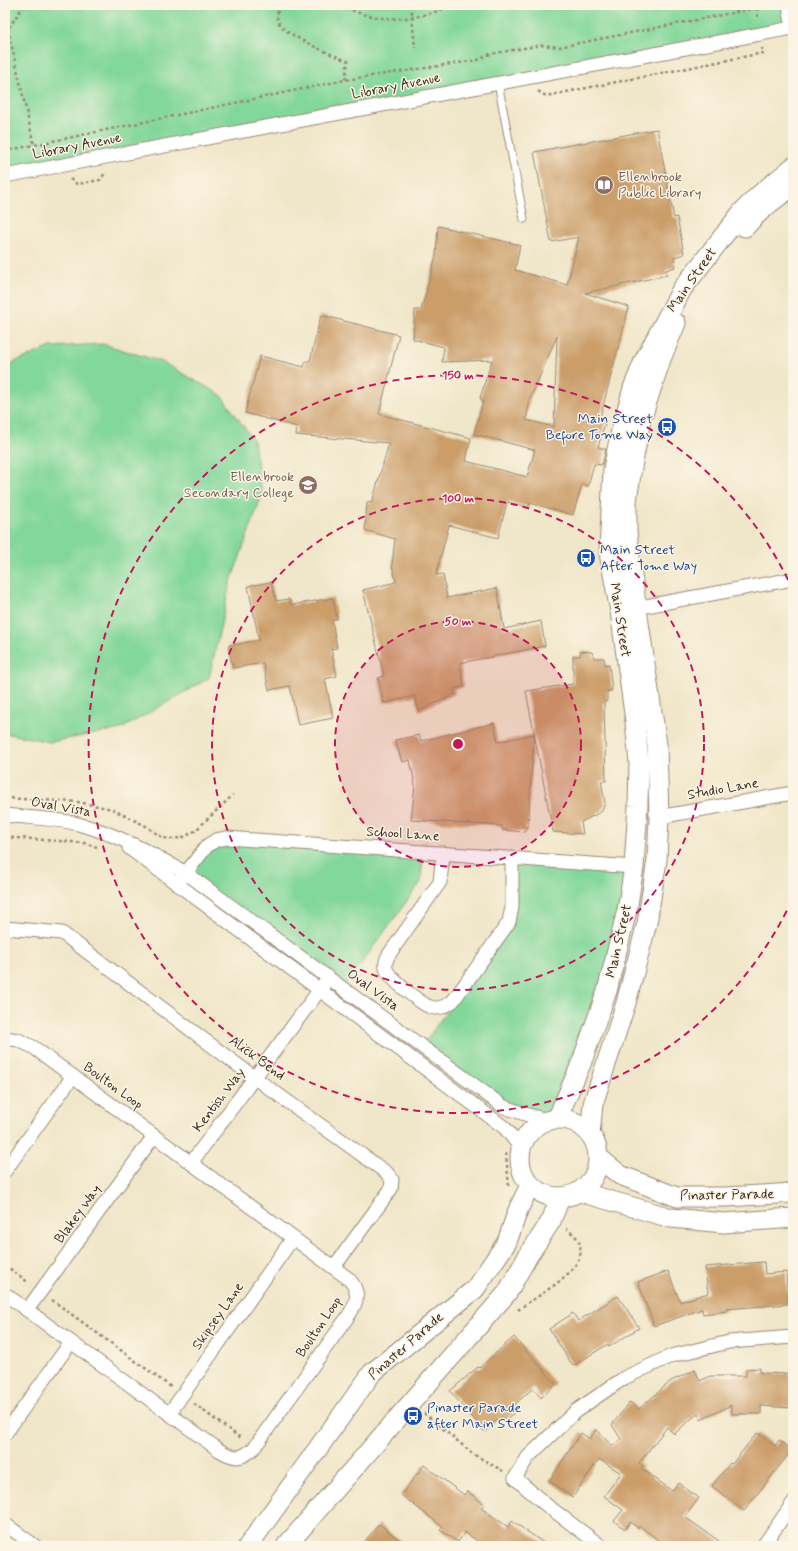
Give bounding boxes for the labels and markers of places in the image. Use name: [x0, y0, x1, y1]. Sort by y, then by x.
place label: Ellenbrook Public Library: [618, 168, 701, 202]
library icon: Ellenbrook Public Library: [593, 174, 615, 196]
place label: Main Street Before Tome Way: [546, 410, 653, 446]
bus stop icon: Main Street Before Tome Way: [656, 416, 678, 438]
place label: Ellenbrook Secondary College: [184, 468, 294, 502]
school or university icon: Ellenbrook Secondary College: [297, 474, 319, 496]
place label: Main Street After Tome Way: [600, 541, 697, 575]
bus stop icon: Main Street After Tome Way: [575, 547, 597, 569]
centre of rings: [451, 737, 465, 751]
place label: Pinaster Parade after Main Street: [427, 1399, 539, 1433]
bus stop icon: Pinaster Parade after Main Street: [402, 1405, 424, 1427]

